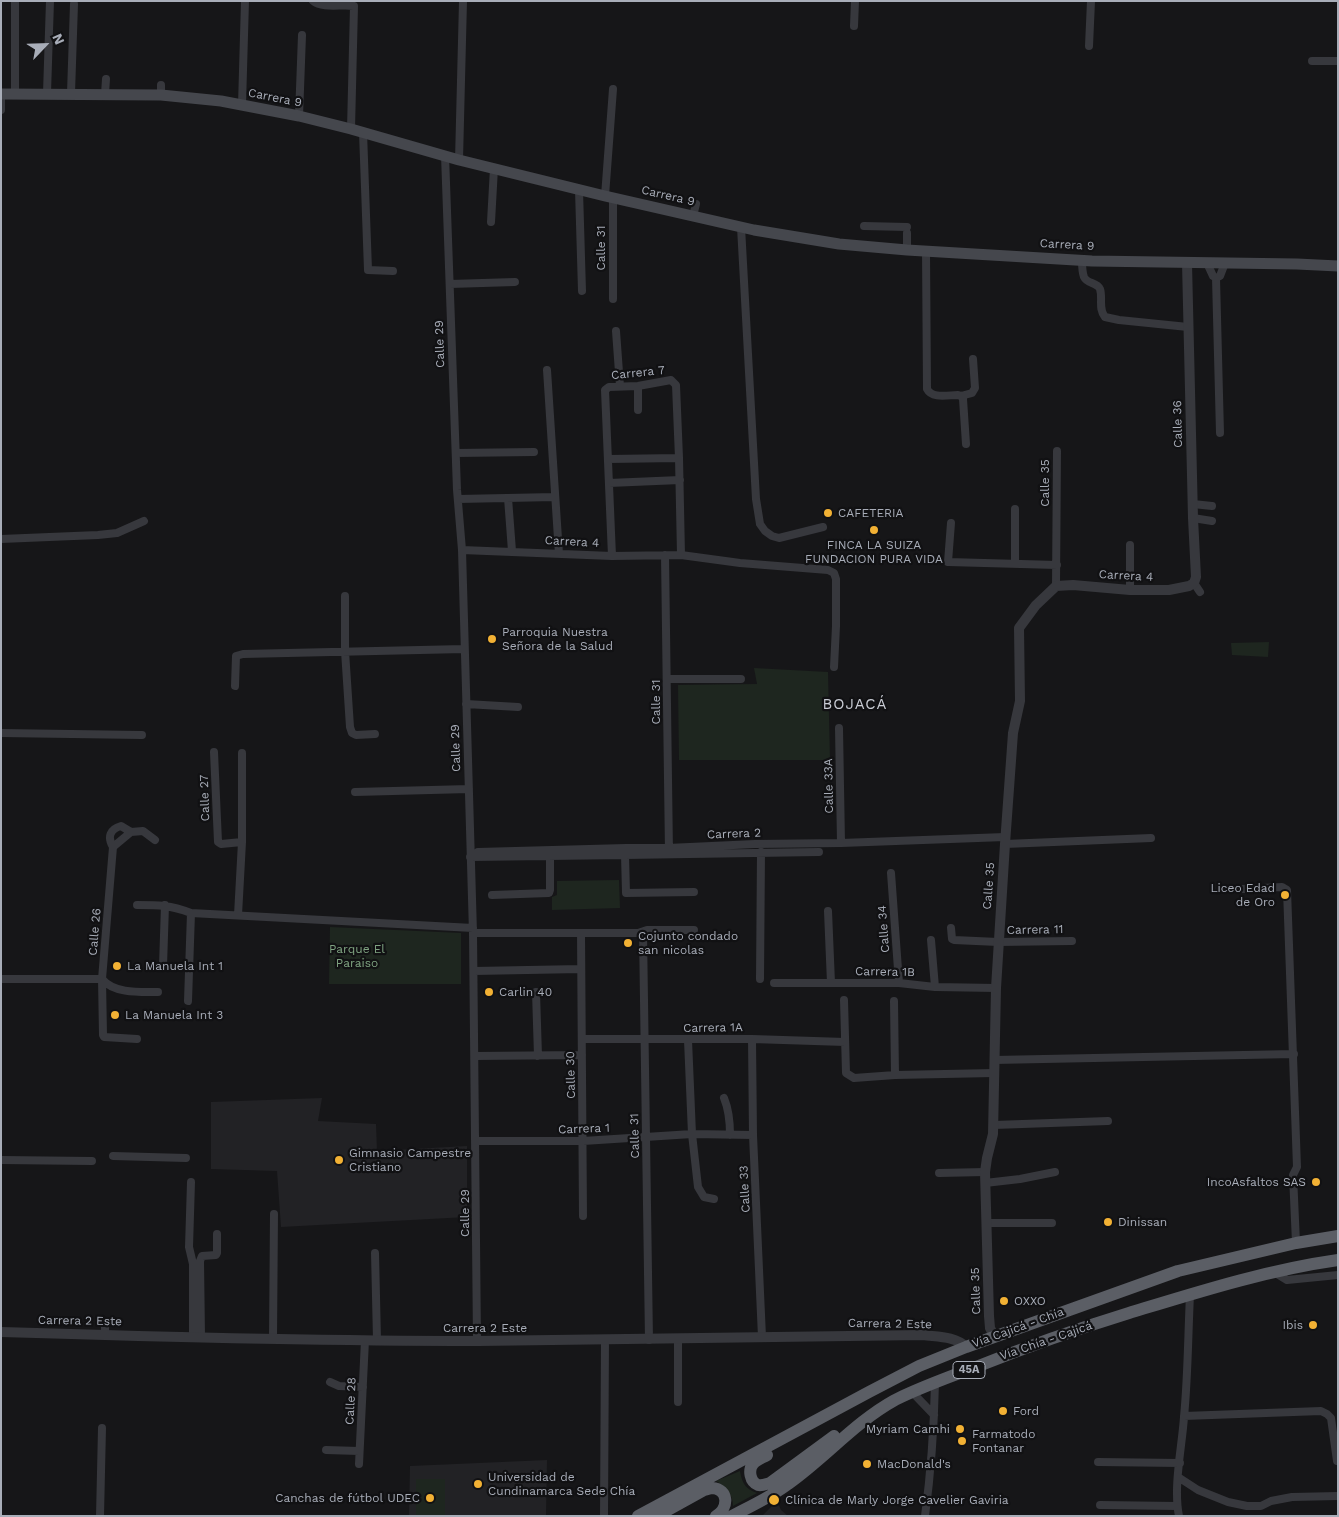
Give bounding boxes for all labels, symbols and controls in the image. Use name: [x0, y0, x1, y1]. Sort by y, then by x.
north arrow: [20, 20, 70, 70]
text: N: [49, 31, 68, 47]
street label: Carrera 9: [247, 86, 303, 110]
street label: Carrera 9: [640, 183, 696, 209]
street label: Calle 31: [594, 225, 608, 271]
street label: Carrera 9: [1039, 236, 1095, 254]
street label: Calle 29: [432, 320, 448, 368]
street label: Carrera 7: [610, 363, 666, 383]
street label: Calle 36: [1170, 400, 1186, 448]
street label: Calle 35: [1038, 459, 1052, 507]
place label: CAFETERIA: [838, 506, 903, 520]
marker: CAFETERIA: [822, 507, 834, 519]
marker: FINCA LA SUIZA FUNDACION PURA VIDA: [868, 524, 880, 536]
street label: Carrera 4: [544, 533, 600, 551]
place label: FINCA LA SUIZA FUNDACION PURA VIDA: [805, 538, 943, 566]
street label: Carrera 4: [1098, 567, 1154, 585]
place label: Parroquia Nuestra Señora de la Salud: [502, 625, 613, 653]
marker: Parroquia Nuestra Señora de la Salud: [486, 633, 498, 645]
street label: Calle 31: [649, 679, 663, 725]
district label: BOJACÁ: [822, 696, 888, 714]
street label: Calle 29: [448, 724, 464, 772]
street label: Calle 33A: [821, 758, 837, 814]
street label: Calle 27: [197, 774, 213, 822]
street label: Carrera 2: [707, 826, 761, 842]
street label: Calle 35: [980, 862, 998, 910]
place label: Liceo Edad de Oro: [1210, 881, 1275, 909]
marker: Liceo Edad de Oro: [1279, 889, 1291, 901]
street label: Calle 34: [875, 905, 893, 953]
street label: Calle 26: [86, 908, 104, 956]
street label: Carrera 11: [1007, 922, 1063, 938]
place label: Cojunto condado san nicolas: [638, 929, 738, 957]
marker: Cojunto condado san nicolas: [622, 937, 634, 949]
park label: Parque El Paraiso: [329, 942, 385, 970]
place label: La Manuela Int 1: [127, 959, 223, 973]
marker: La Manuela Int 1: [111, 960, 123, 972]
street label: Carrera 1B: [855, 964, 915, 980]
place label: Carlin 40: [499, 985, 552, 999]
marker: Carlin 40: [483, 986, 495, 998]
place label: La Manuela Int 3: [125, 1008, 223, 1022]
marker: La Manuela Int 3: [109, 1009, 121, 1021]
street label: Carrera 1A: [683, 1020, 743, 1036]
street label: Calle 30: [563, 1051, 579, 1099]
street label: Calle 31: [627, 1113, 643, 1159]
street label: Carrera 1: [558, 1121, 610, 1137]
place label: Gimnasio Campestre Cristiano: [349, 1146, 471, 1174]
marker: Gimnasio Campestre Cristiano: [333, 1154, 345, 1166]
street label: Calle 33: [737, 1165, 753, 1213]
place label: IncoAsfaltos SAS: [1207, 1175, 1306, 1189]
marker: IncoAsfaltos SAS: [1310, 1176, 1322, 1188]
street label: Calle 29: [458, 1189, 472, 1237]
place label: Dinissan: [1118, 1215, 1167, 1229]
marker: Dinissan: [1102, 1216, 1114, 1228]
street label: Calle 35: [968, 1267, 984, 1315]
place label: OXXO: [1014, 1294, 1046, 1308]
marker: OXXO: [998, 1295, 1010, 1307]
street label: Vía Cajicá - Chía: [970, 1305, 1066, 1351]
street label: Carrera 2 Este: [38, 1313, 122, 1329]
street label: Carrera 2 Este: [848, 1316, 932, 1332]
street label: Vía Chía - Cajicá: [998, 1318, 1094, 1364]
place label: Ibis: [1282, 1318, 1303, 1332]
marker: Ibis: [1307, 1319, 1319, 1331]
street label: Carrera 2 Este: [443, 1321, 527, 1335]
road number: 45A: [953, 1362, 985, 1378]
street label: Calle 28: [343, 1377, 359, 1425]
place label: Ford: [1013, 1404, 1039, 1418]
marker: Ford: [997, 1405, 1009, 1417]
place label: Myriam Camhi: [866, 1422, 950, 1436]
marker: Myriam Camhi: [954, 1423, 966, 1435]
place label: Farmatodo Fontanar: [972, 1427, 1035, 1455]
marker: Farmatodo Fontanar: [956, 1435, 968, 1447]
place label: MacDonald's: [877, 1457, 951, 1471]
marker: MacDonald's: [861, 1458, 873, 1470]
place label: Universidad de Cundinamarca Sede Chía: [488, 1470, 635, 1498]
marker: Universidad de Cundinamarca Sede Chía: [472, 1478, 484, 1490]
place label: Canchas de fútbol UDEC: [275, 1491, 420, 1505]
marker: Canchas de fútbol UDEC: [424, 1492, 436, 1504]
marker: Clínica de Marly Jorge Cavelier Gaviria: [767, 1493, 781, 1507]
place label: Clínica de Marly Jorge Cavelier Gaviria: [785, 1493, 1009, 1507]

